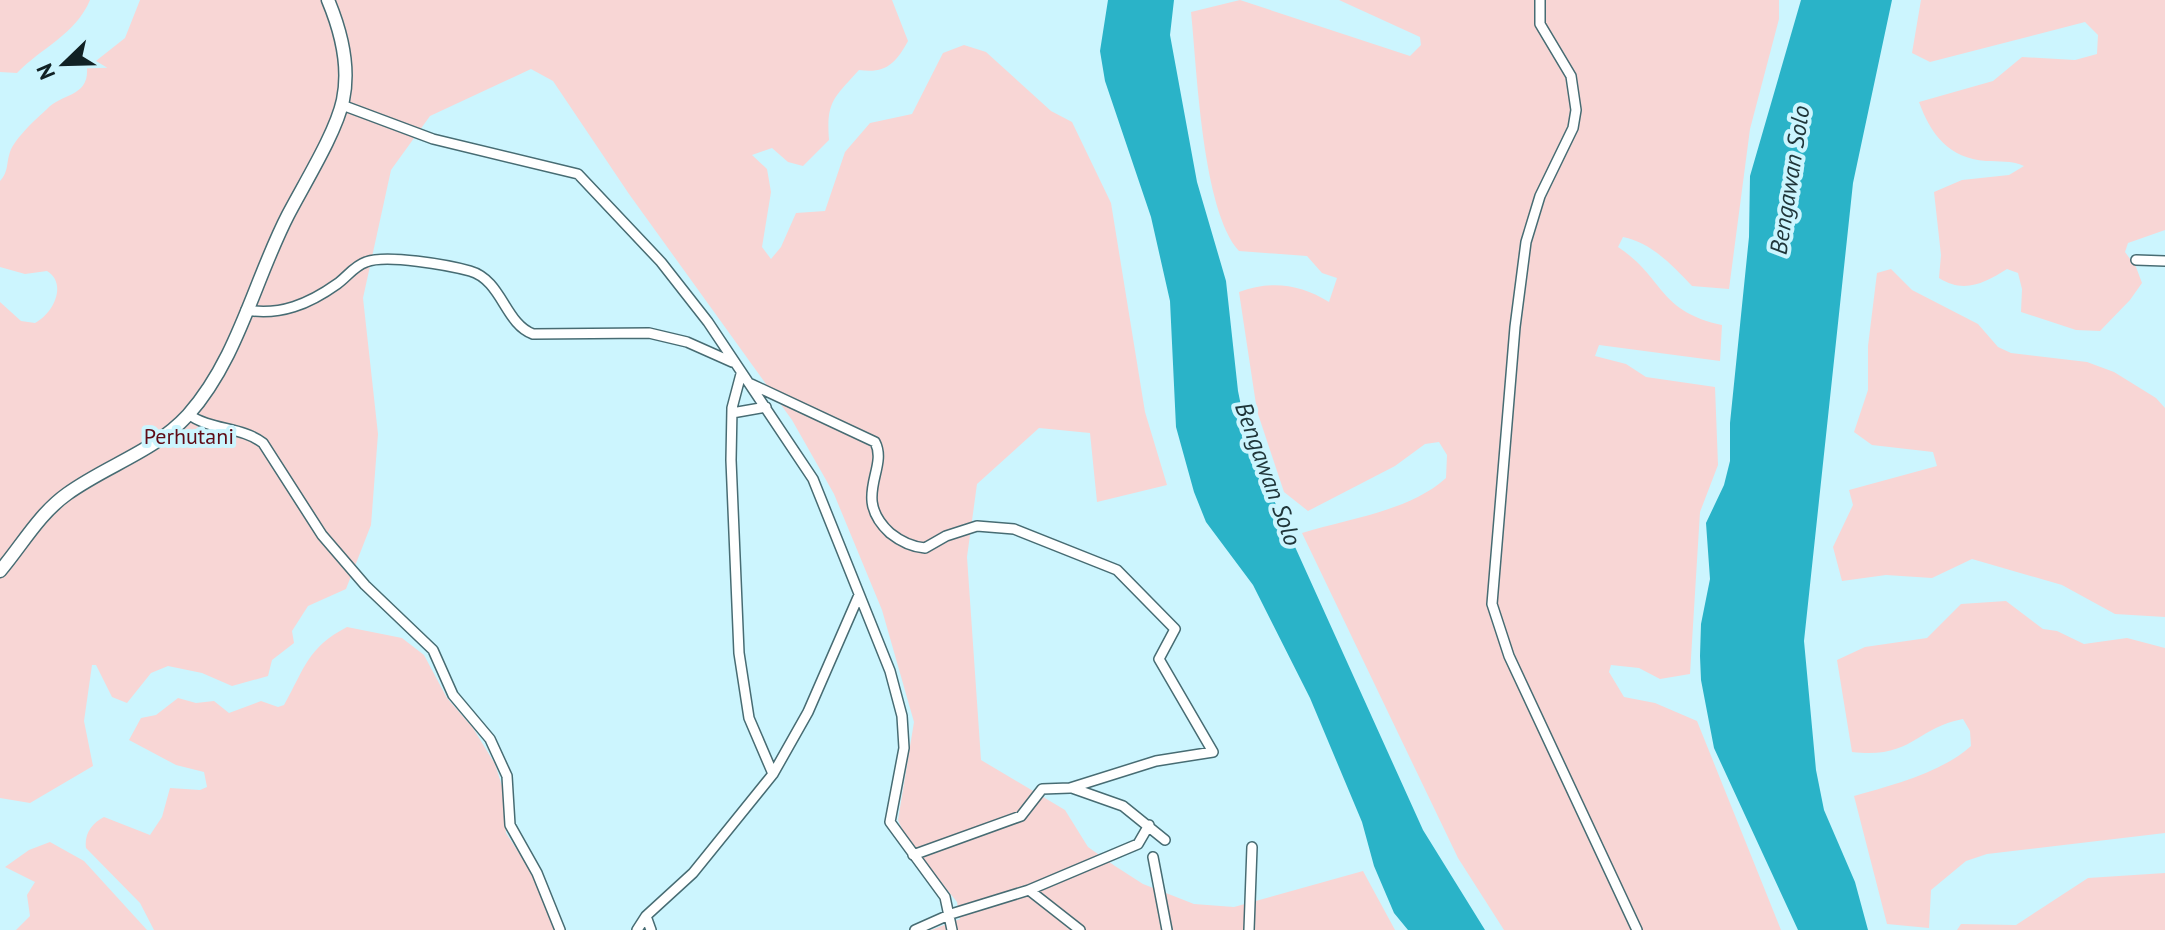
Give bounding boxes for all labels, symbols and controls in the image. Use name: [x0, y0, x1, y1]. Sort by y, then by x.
north arrow: [24, 24, 104, 104]
text: N: [30, 60, 61, 84]
water label: Bengawan Solo: [1762, 103, 1817, 257]
water label: Bengawan Solo: [1228, 398, 1309, 550]
park label: Perhutani: [144, 422, 234, 450]

